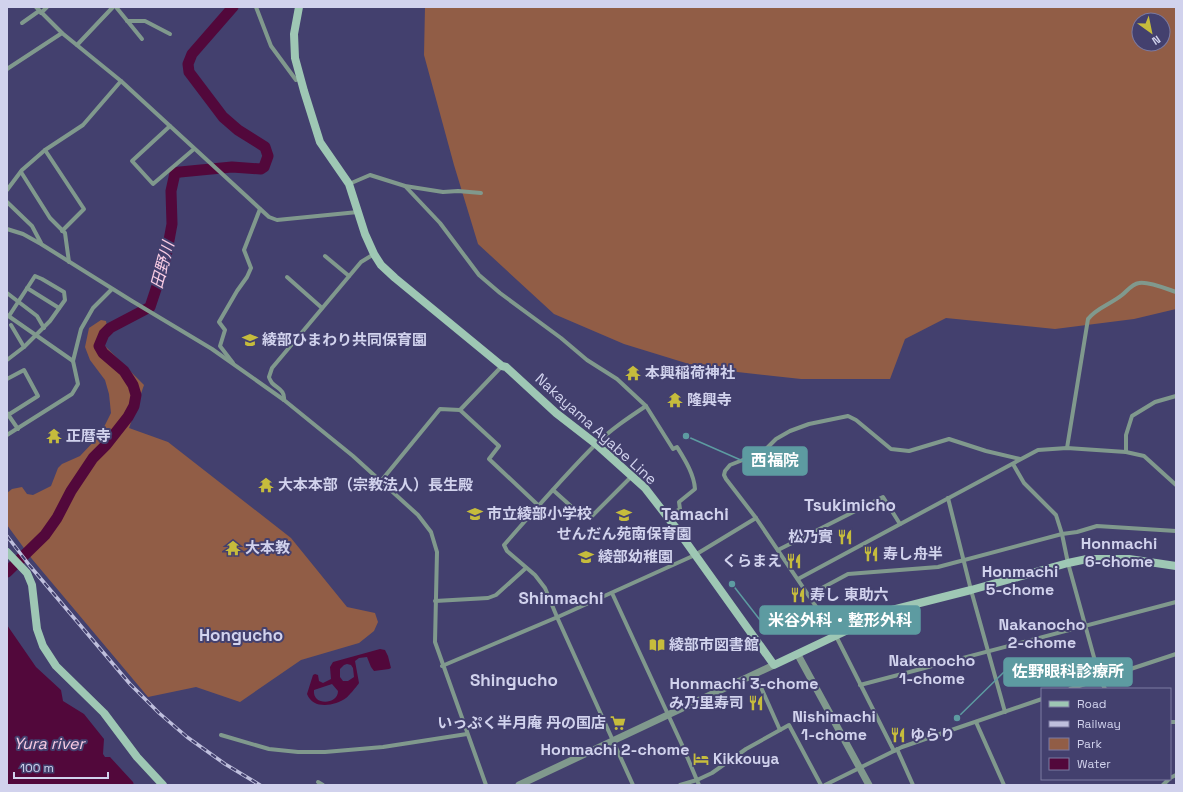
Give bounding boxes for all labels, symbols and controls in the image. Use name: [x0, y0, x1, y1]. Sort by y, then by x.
north arrow: [1131, 12, 1171, 52]
text: N: [1150, 33, 1163, 48]
water label: 田野川: [146, 237, 179, 291]
place label: 綾部ひまわり共同保育園: [262, 330, 427, 349]
school or university icon: 綾部ひまわり共同保育園: [241, 331, 259, 349]
place label: 本興稲荷神社: [645, 363, 735, 382]
temple icon: 本興稲荷神社: [624, 364, 642, 382]
street label: Nakayama Ayabe Line: [531, 369, 661, 488]
place label: 隆興寺: [687, 390, 732, 409]
temple icon: 隆興寺: [666, 391, 684, 409]
place label: 正暦寺: [66, 426, 111, 445]
temple icon: 正暦寺: [45, 427, 63, 445]
callout: 西福院: [743, 447, 807, 475]
text: 西福院: [751, 450, 799, 471]
place label: 大本本部（宗教法人）長生殿: [278, 475, 473, 494]
temple icon: 大本本部（宗教法人）長生殿: [257, 476, 275, 494]
district label: Tsukimicho: [804, 494, 896, 516]
district label: Tamachi: [661, 503, 729, 525]
place label: 市立綾部小学校: [487, 504, 592, 523]
school or university icon: 市立綾部小学校: [466, 505, 484, 523]
school or university icon: せんだん苑南保育園: [615, 506, 633, 524]
place label: せんだん苑南保育園: [556, 524, 692, 543]
place label: 松乃實: [788, 527, 833, 546]
restaurant icon: 松乃實: [836, 528, 854, 546]
district label: Honmachi 6-chome: [1081, 533, 1157, 572]
place label: 大本教: [245, 538, 290, 557]
temple icon: 大本教: [224, 539, 242, 557]
place label: 寿し舟半: [883, 544, 943, 563]
restaurant icon: 寿し舟半: [862, 545, 880, 563]
place label: 綾部幼稚園: [598, 547, 673, 566]
school or university icon: 綾部幼稚園: [577, 548, 595, 566]
place label: くらまえ: [722, 551, 782, 570]
restaurant icon: くらまえ: [785, 552, 803, 570]
district label: Honmachi 5-chome: [982, 561, 1058, 600]
place label: 寿し 東助六: [810, 585, 889, 604]
restaurant icon: 寿し 東助六: [789, 586, 807, 604]
district label: Shinmachi: [519, 587, 603, 609]
callout: 米谷外科・整形外科: [760, 606, 920, 634]
text: 米谷外科・整形外科: [768, 610, 912, 631]
district label: Nakanocho 2-chome: [999, 614, 1086, 653]
district label: Hongucho: [199, 624, 283, 646]
place label: 綾部市図書館: [669, 635, 759, 654]
library icon: 綾部市図書館: [648, 636, 666, 654]
district label: Nakanocho 1-chome: [889, 650, 976, 689]
callout: 佐野眼科診療所: [1004, 658, 1132, 686]
text: 佐野眼科診療所: [1011, 661, 1124, 682]
district label: Shingucho: [470, 669, 558, 691]
district label: Honmachi 3-chome: [669, 673, 819, 694]
legend: [1041, 688, 1171, 780]
place label: み乃里寿司: [669, 693, 744, 712]
restaurant icon: み乃里寿司: [747, 694, 765, 712]
text: Road: [1077, 696, 1106, 712]
district label: Nishimachi 1-chome: [792, 706, 876, 745]
place label: いっぷく半月庵 丹の国店: [437, 713, 606, 732]
supermarket icon: いっぷく半月庵 丹の国店: [609, 714, 627, 732]
text: Railway: [1077, 716, 1121, 732]
place label: ゆらり: [910, 725, 955, 744]
restaurant icon: ゆらり: [889, 726, 907, 744]
water label: Yura river: [13, 733, 87, 754]
text: Park: [1077, 736, 1102, 752]
district label: Honmachi 2-chome: [541, 739, 689, 760]
place label: Kikkouya: [713, 749, 780, 768]
hotel icon: Kikkouya: [692, 750, 710, 768]
scale bar: [14, 754, 108, 780]
text: Water: [1077, 756, 1111, 772]
text: 100 m: [20, 760, 54, 776]

